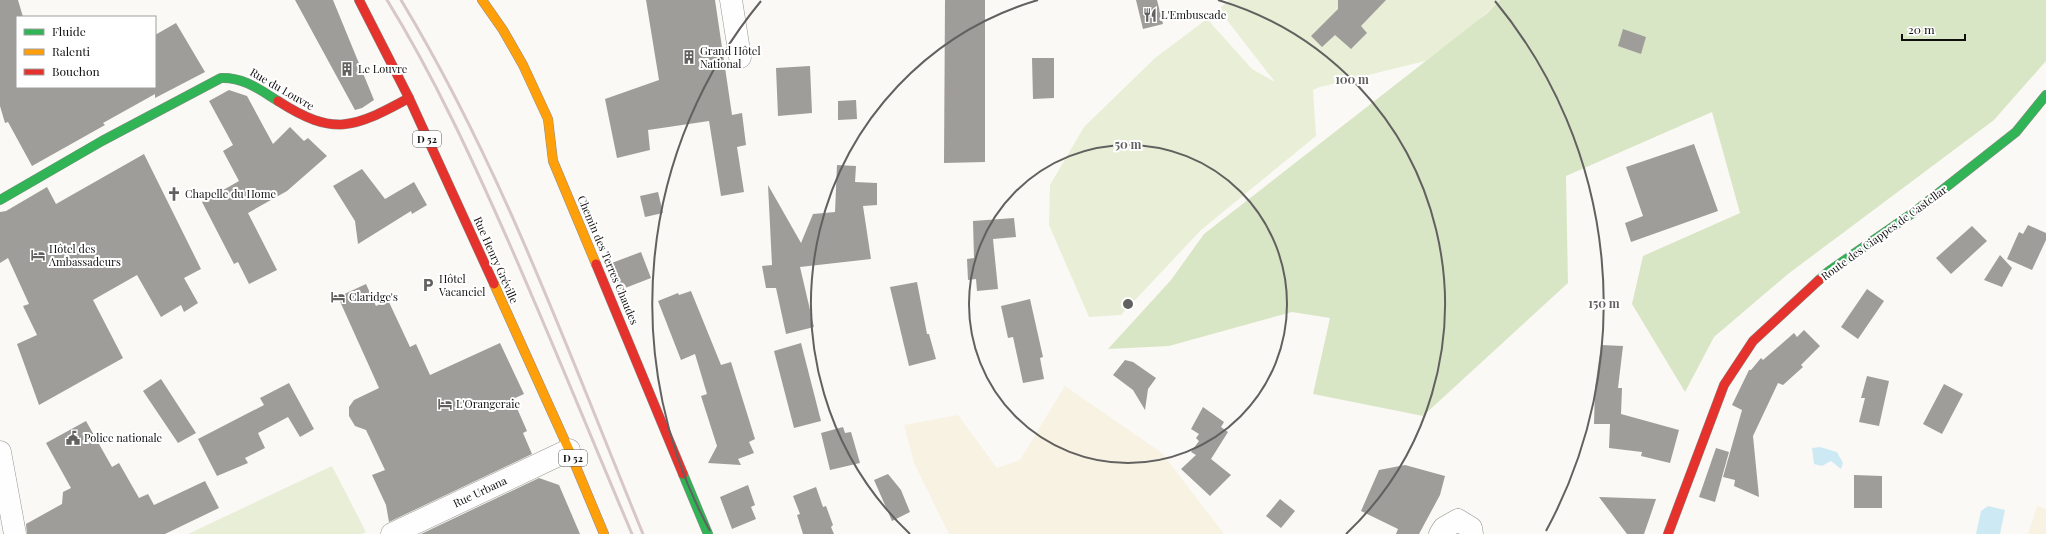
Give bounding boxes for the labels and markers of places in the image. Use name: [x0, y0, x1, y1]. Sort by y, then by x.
restaurant icon: L'Embuscade: [1142, 7, 1158, 23]
place label: L'Embuscade: [1161, 7, 1227, 22]
place label: Grand Hôtel National: [700, 43, 761, 71]
building icon: Grand Hôtel National: [681, 49, 697, 65]
building icon: Le Louvre: [339, 61, 355, 77]
place label: Le Louvre: [358, 61, 408, 76]
church icon: Chapelle du Home: [166, 186, 182, 202]
place label: Chapelle du Home: [185, 186, 276, 201]
place label: Hôtel des Ambassadeurs: [48, 241, 121, 269]
hotel icon: Hôtel des Ambassadeurs: [30, 247, 46, 263]
place label: Hôtel Vacanciel: [438, 271, 485, 299]
parking icon: Hôtel Vacanciel: [420, 277, 436, 293]
hotel icon: Claridge's: [330, 289, 346, 305]
place label: Claridge's: [349, 289, 398, 304]
centre of rings: [1121, 297, 1135, 311]
hotel icon: L'Orangeraie: [437, 396, 453, 412]
place label: L'Orangeraie: [456, 396, 520, 411]
public building icon: Police nationale: [65, 430, 81, 446]
place label: Police nationale: [84, 430, 163, 445]

